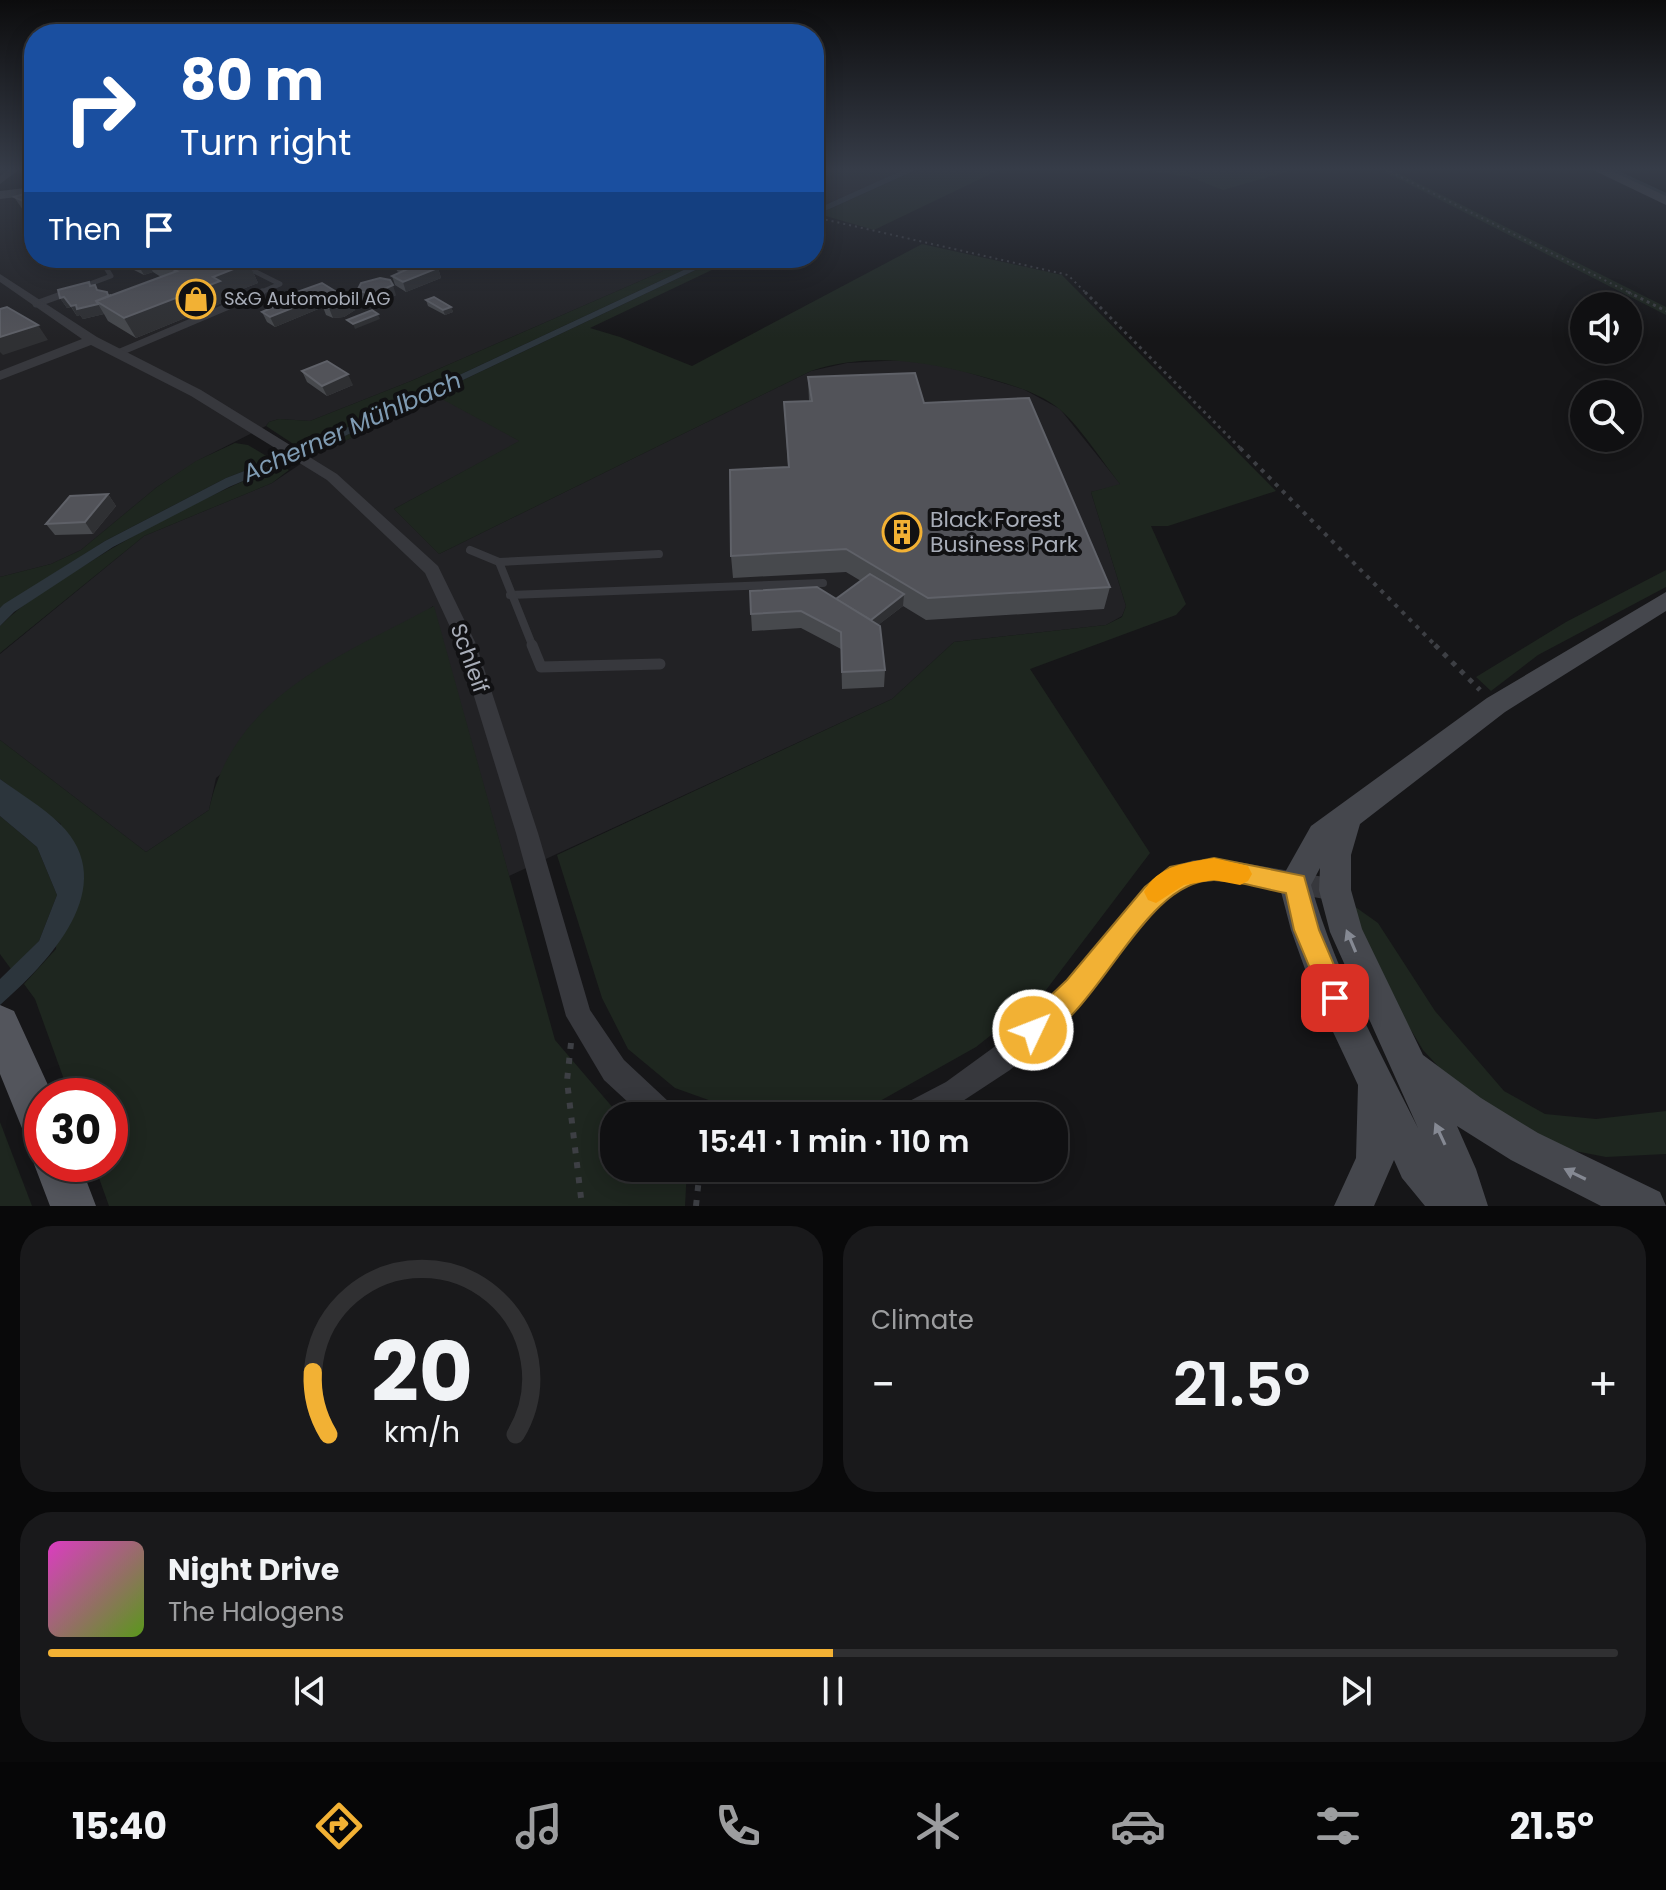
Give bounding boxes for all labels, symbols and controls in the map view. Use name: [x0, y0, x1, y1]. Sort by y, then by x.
text: 80 m: [180, 41, 324, 120]
icon: right: [48, 56, 152, 160]
text: Turn right: [180, 117, 351, 168]
text: Then: [48, 208, 121, 251]
icon: arrive: [137, 208, 181, 252]
shop icon: S&G Automobil AG: [175, 278, 217, 320]
place label: S&G Automobil AG: [224, 286, 390, 311]
map controls: [1570, 292, 1642, 452]
button: sound: [1570, 292, 1642, 364]
water label: Acherner Mühlbach: [236, 363, 466, 490]
button: search: [1570, 380, 1642, 452]
place label: Black Forest Business Park: [930, 504, 1079, 560]
building icon: Black Forest Business Park: [881, 511, 923, 553]
street label: Schleif: [443, 619, 496, 697]
one-way arrow: [1344, 929, 1357, 953]
pin: [1301, 964, 1369, 1032]
icon: arrive: [1313, 976, 1357, 1020]
position arrow: [991, 988, 1075, 1072]
speed limit sign: 30: [24, 1078, 128, 1182]
text: 15:41 · 1 min · 110 m: [699, 1120, 969, 1163]
one-way arrow: [1433, 1122, 1447, 1145]
one-way arrow: [1564, 1167, 1587, 1181]
text: Climate: [871, 1302, 974, 1338]
text: 20: [371, 1314, 472, 1430]
text: 21.5°: [1173, 1343, 1310, 1427]
text: −: [871, 1354, 895, 1415]
text: +: [1588, 1354, 1618, 1415]
text: km/h: [383, 1412, 460, 1452]
text: Night Drive: [168, 1548, 339, 1591]
text: The Halogens: [168, 1594, 344, 1630]
icon: previous: [288, 1669, 332, 1713]
icon: pause: [811, 1669, 855, 1713]
icon: next: [1334, 1669, 1378, 1713]
icon: directions: [311, 1798, 367, 1854]
icon: music: [511, 1798, 567, 1854]
icon: phone: [710, 1798, 766, 1854]
icon: climate: [910, 1798, 966, 1854]
icon: car: [1110, 1798, 1166, 1854]
icon: filters: [1310, 1798, 1366, 1854]
text: 15:40: [72, 1801, 167, 1852]
text: 21.5°: [1510, 1801, 1594, 1852]

